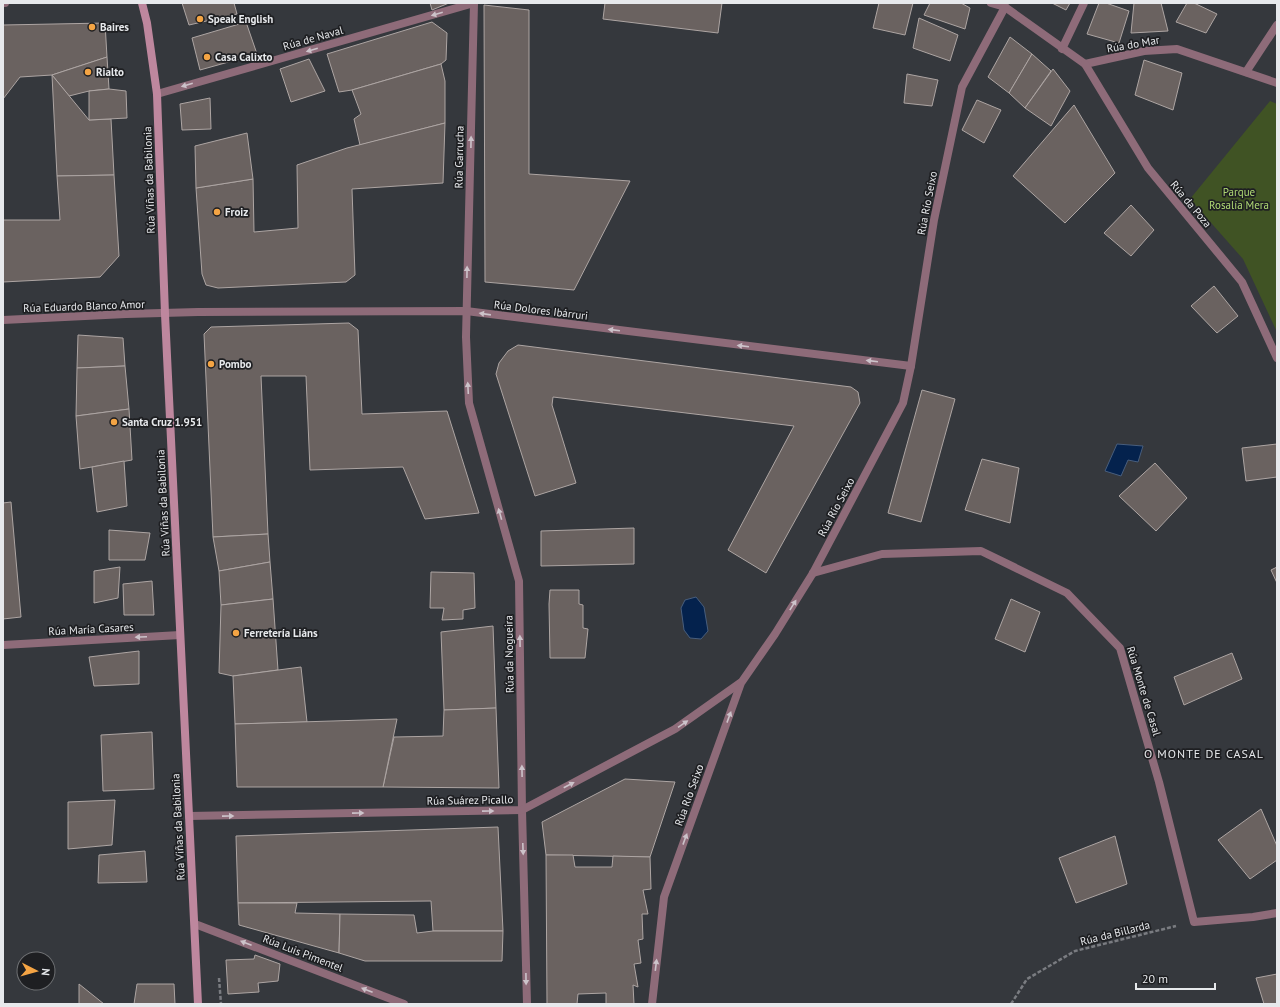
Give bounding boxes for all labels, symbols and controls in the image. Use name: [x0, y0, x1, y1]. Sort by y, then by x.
one-way arrow: [430, 11, 442, 17]
place label: Speak English: [208, 12, 273, 26]
marker: Speak English: [195, 14, 205, 24]
place label: Baires: [100, 20, 129, 34]
marker: Baires: [87, 22, 97, 32]
street label: Rúa de Naval: [281, 23, 345, 53]
street label: Rúa do Mar: [1105, 32, 1161, 56]
one-way arrow: [306, 47, 318, 53]
place label: Casa Calixto: [215, 50, 272, 64]
marker: Casa Calixto: [202, 52, 212, 62]
place label: Rialto: [96, 65, 124, 79]
marker: Rialto: [83, 67, 93, 77]
one-way arrow: [181, 83, 193, 89]
street label: Rúa Garrucha: [451, 125, 467, 189]
street label: Rúa Viñas da Babilonia: [140, 126, 158, 234]
one-way arrow: [468, 135, 474, 148]
street label: Rúa Río Seixo: [914, 170, 940, 236]
street label: Rúa da Poza: [1167, 178, 1215, 230]
park label: Parque Rosalía Mera: [1209, 185, 1269, 212]
place label: Froiz: [225, 205, 248, 219]
marker: Froiz: [212, 207, 222, 217]
one-way arrow: [464, 266, 471, 278]
street label: Rúa Eduardo Blanco Amor: [23, 297, 145, 315]
street label: Rúa Dolores Ibárruri: [493, 297, 589, 323]
one-way arrow: [479, 311, 491, 317]
one-way arrow: [608, 327, 620, 333]
one-way arrow: [737, 342, 749, 349]
place label: Pombo: [219, 357, 252, 371]
one-way arrow: [866, 358, 878, 364]
marker: Pombo: [206, 359, 216, 369]
one-way arrow: [465, 382, 472, 394]
place label: Santa Cruz 1.951: [122, 415, 202, 429]
marker: Santa Cruz 1.951: [109, 417, 119, 427]
street label: Rúa Viñas da Babilonia: [153, 449, 173, 557]
street label: Rúa Río Seixo: [815, 475, 857, 539]
one-way arrow: [497, 507, 503, 519]
one-way arrow: [790, 599, 797, 611]
street label: Rúa da Nogueira: [501, 615, 517, 693]
street label: Rúa María Casares: [48, 620, 134, 638]
place label: Ferretería Liáns: [244, 626, 318, 640]
marker: Ferretería Liáns: [231, 628, 241, 638]
one-way arrow: [134, 634, 147, 640]
one-way arrow: [516, 635, 523, 647]
street label: Rúa Monte de Casal: [1124, 645, 1164, 738]
one-way arrow: [726, 710, 732, 722]
one-way arrow: [678, 720, 688, 728]
district label: O MONTE DE CASAL: [1144, 746, 1264, 761]
street label: Rúa Río Seixo: [671, 762, 707, 828]
one-way arrow: [518, 765, 525, 777]
street label: Rúa Viñas da Babilonia: [168, 773, 188, 881]
one-way arrow: [563, 782, 575, 789]
street label: Rúa Suárez Picallo: [427, 792, 513, 808]
one-way arrow: [482, 808, 495, 814]
one-way arrow: [352, 810, 365, 816]
one-way arrow: [222, 812, 234, 819]
one-way arrow: [682, 833, 688, 845]
one-way arrow: [520, 843, 527, 855]
street label: Rúa da Billarda: [1079, 918, 1151, 948]
street label: Rúa Luis Pimentel: [261, 931, 346, 975]
one-way arrow: [240, 940, 252, 946]
north arrow: [16, 951, 56, 991]
one-way arrow: [653, 959, 659, 971]
scale bar: [1136, 965, 1215, 991]
text: N: [39, 968, 53, 976]
text: 20 m: [1142, 971, 1168, 986]
one-way arrow: [523, 973, 530, 985]
one-way arrow: [361, 986, 373, 992]

